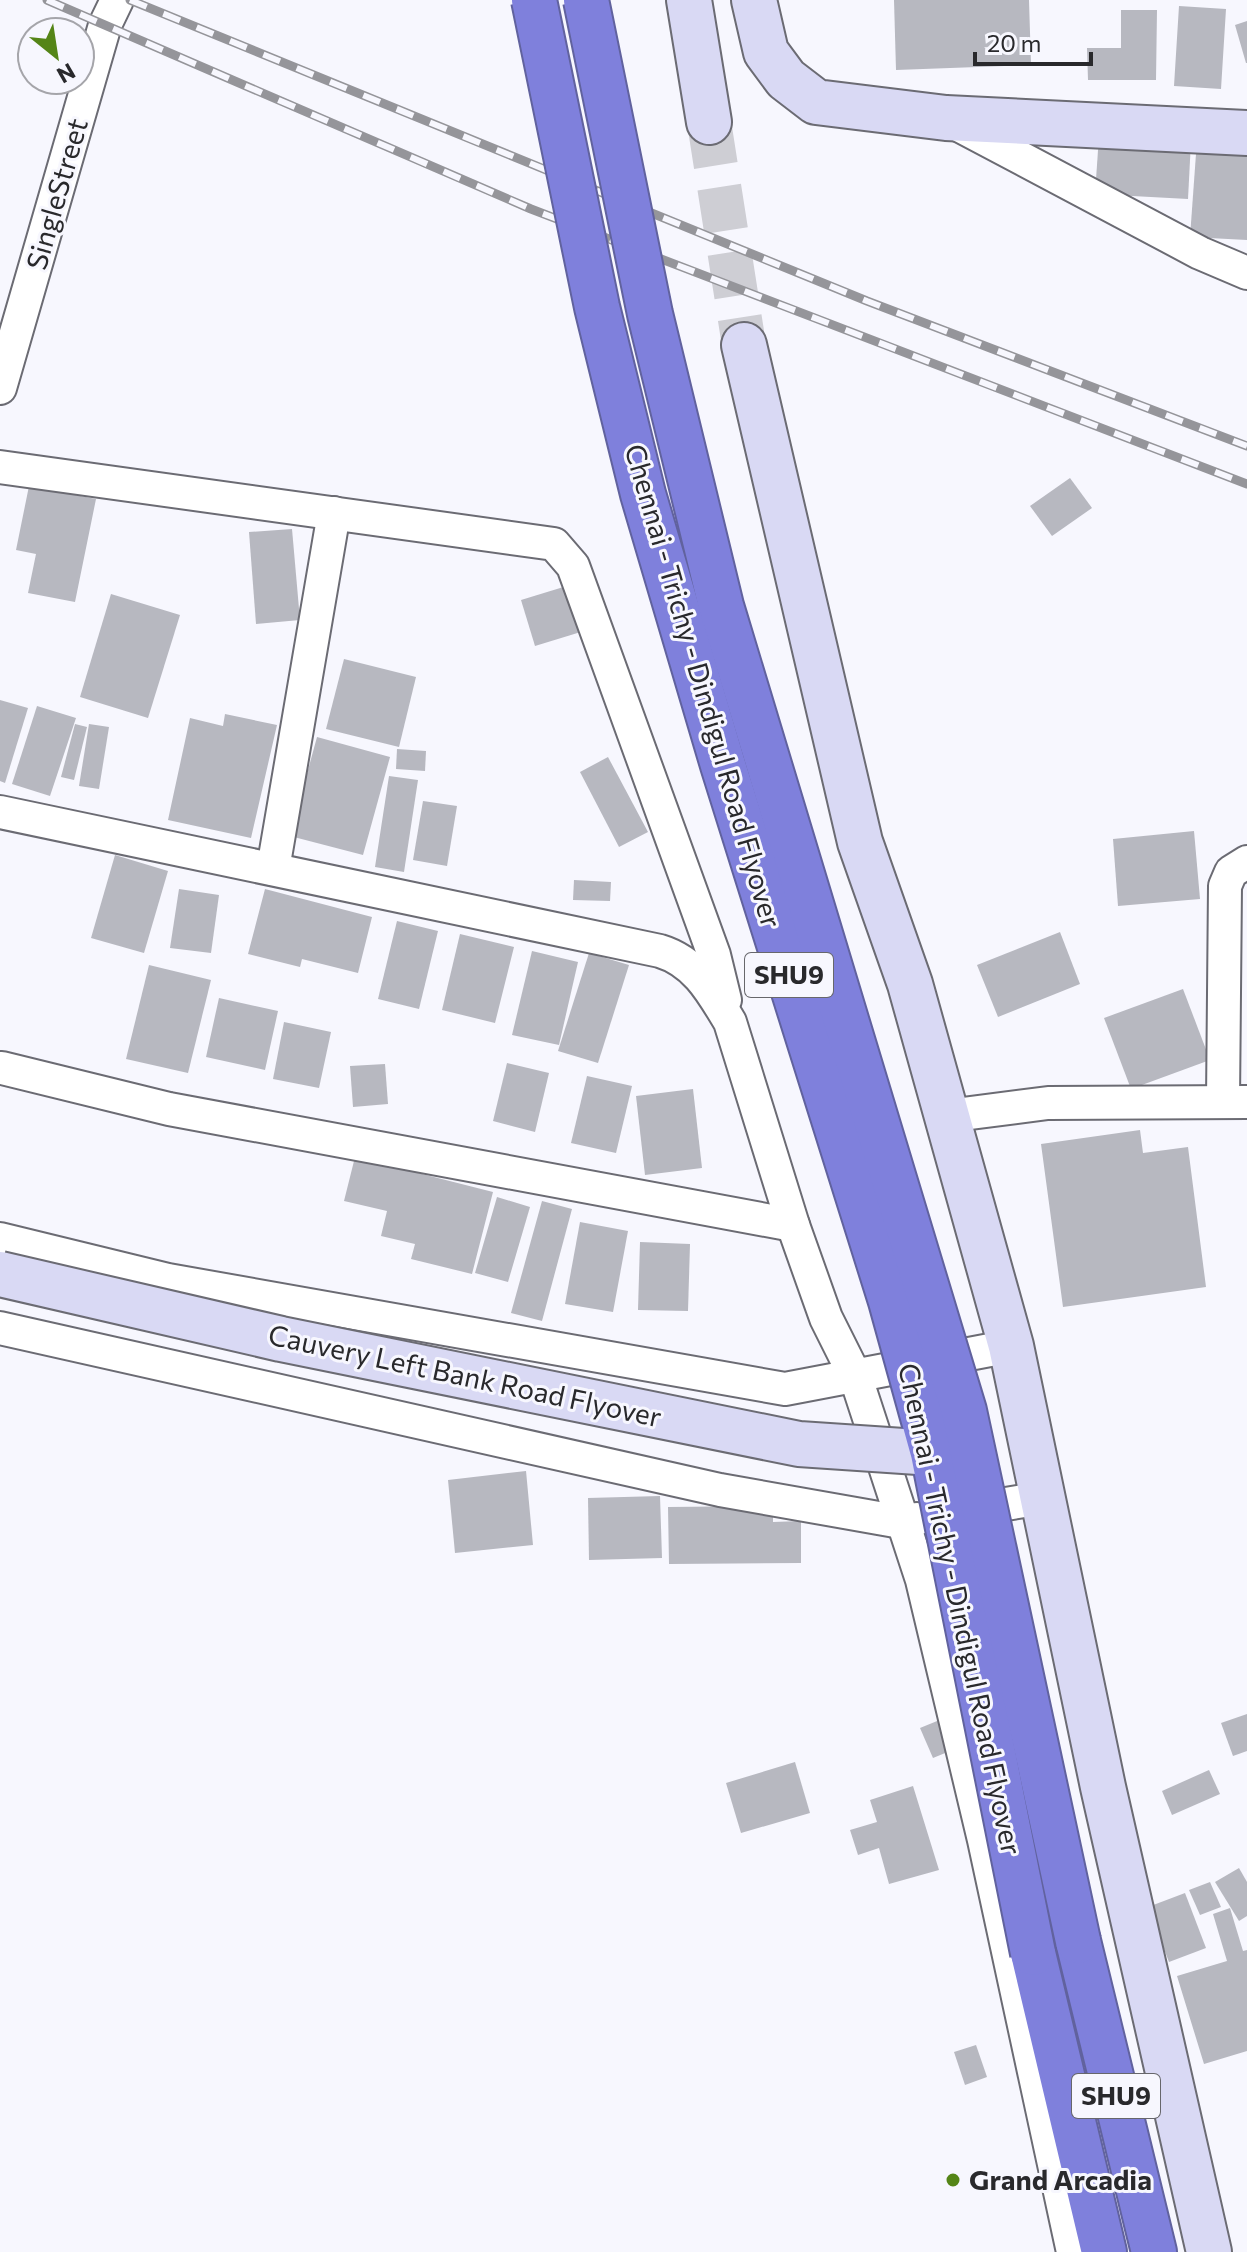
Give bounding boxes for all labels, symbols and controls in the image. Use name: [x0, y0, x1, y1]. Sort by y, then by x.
north arrow: [16, 16, 96, 96]
scale bar: [975, 16, 1091, 66]
text: 20 m: [987, 28, 1041, 57]
text: N: [52, 58, 80, 90]
street label: SingleStreet: [18, 114, 94, 273]
street label: Chennai - Trichy - Dindigul Road Flyover: [618, 440, 789, 931]
road number: SHU9: [745, 953, 833, 997]
street label: Cauvery Left Bank Road Flyover: [266, 1317, 665, 1433]
street label: Chennai - Trichy - Dindigul Road Flyover: [892, 1360, 1030, 1858]
road number: SHU9: [1072, 2074, 1160, 2118]
place label: Grand Arcadia: [969, 2162, 1152, 2196]
marker: Grand Arcadia: [944, 2171, 962, 2189]

